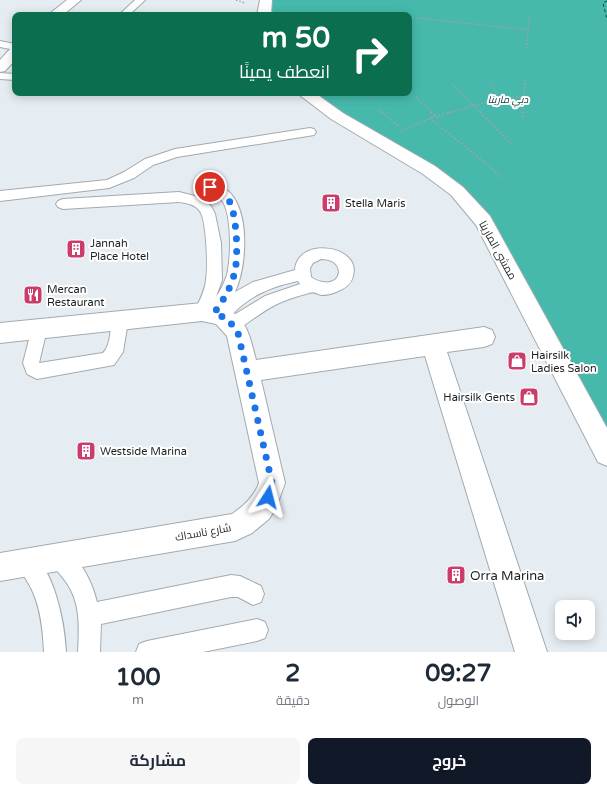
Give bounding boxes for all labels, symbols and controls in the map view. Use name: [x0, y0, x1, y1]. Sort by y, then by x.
text: 50 m: [262, 21, 330, 55]
icon: right: [344, 28, 396, 80]
text: انعطف يمينًا: [239, 61, 330, 83]
water label: دبي مارينا: [488, 94, 529, 108]
pin: [193, 170, 227, 204]
icon: arrive: [199, 176, 221, 198]
building icon: Stella Maris: [320, 192, 342, 214]
place label: Stella Maris: [345, 197, 405, 210]
street label: ممشى المارينا: [476, 219, 519, 282]
place label: Jannah Place Hotel: [90, 237, 149, 263]
building icon: Jannah Place Hotel: [65, 238, 87, 260]
place label: Mercan Restaurant: [47, 283, 105, 309]
restaurant icon: Mercan Restaurant: [22, 284, 44, 306]
place label: Hairsilk Ladies Salon: [531, 349, 597, 375]
shop icon: Hairsilk Ladies Salon: [506, 350, 528, 372]
shop icon: Hairsilk Gents: [518, 386, 540, 408]
place label: Hairsilk Gents: [443, 391, 515, 404]
building icon: Westside Marina: [75, 440, 97, 462]
place label: Westside Marina: [100, 445, 187, 458]
position arrow: [247, 476, 289, 518]
street label: شارع ناسداك: [174, 521, 232, 545]
building icon: Orra Marina: [445, 564, 467, 586]
place label: Orra Marina: [470, 568, 544, 584]
map controls: [555, 600, 595, 640]
button: sound: [555, 600, 595, 640]
text: 2: [285, 659, 300, 688]
text: 09:27: [425, 659, 492, 688]
text: 100: [115, 663, 161, 692]
text: m: [132, 692, 144, 708]
text: دقيقة: [276, 693, 310, 709]
text: الوصول: [438, 693, 479, 709]
button: مشاركة: [16, 738, 300, 784]
button: خروج: [308, 738, 591, 784]

